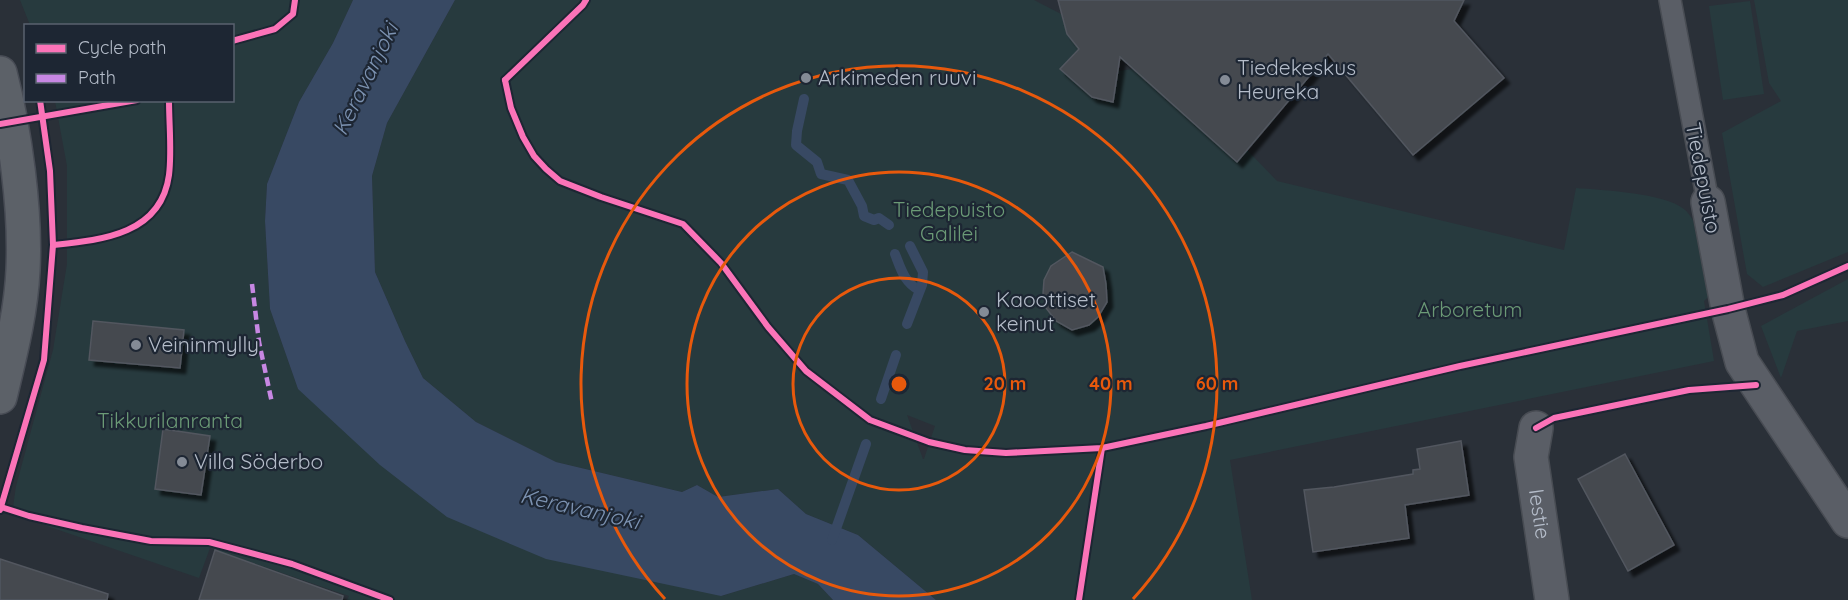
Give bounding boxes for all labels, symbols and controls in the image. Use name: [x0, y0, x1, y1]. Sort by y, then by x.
water label: Keravanjoki: [326, 16, 405, 140]
legend: [24, 24, 234, 102]
text: Cycle path: [78, 36, 166, 59]
place label: Tiedekeskus Heureka: [1237, 54, 1356, 104]
place label: Arkimeden ruuvi: [818, 64, 976, 90]
text: Path: [78, 66, 116, 89]
marker: Arkimeden ruuvi: [799, 71, 813, 85]
marker: Tiedekeskus Heureka: [1218, 73, 1232, 87]
street label: Tiedepuisto: [1681, 120, 1727, 235]
park label: Tiedepuisto Galilei: [893, 196, 1005, 246]
place label: Kaoottiset keinut: [996, 286, 1096, 336]
park label: Arboretum: [1418, 296, 1522, 322]
marker: Kaoottiset keinut: [977, 305, 991, 319]
place label: Veininmylly: [148, 331, 259, 357]
marker: Veininmylly: [129, 338, 143, 352]
text: 20 m: [984, 372, 1026, 395]
text: 40 m: [1089, 372, 1133, 395]
text: 60 m: [1196, 372, 1238, 395]
centre of rings: [889, 374, 909, 394]
park label: Tikkurilanranta: [97, 407, 243, 433]
place label: Villa Söderbo: [194, 448, 323, 474]
marker: Villa Söderbo: [175, 455, 189, 469]
water label: Keravanjoki: [518, 481, 645, 536]
street label: Iestie: [1524, 487, 1557, 541]

